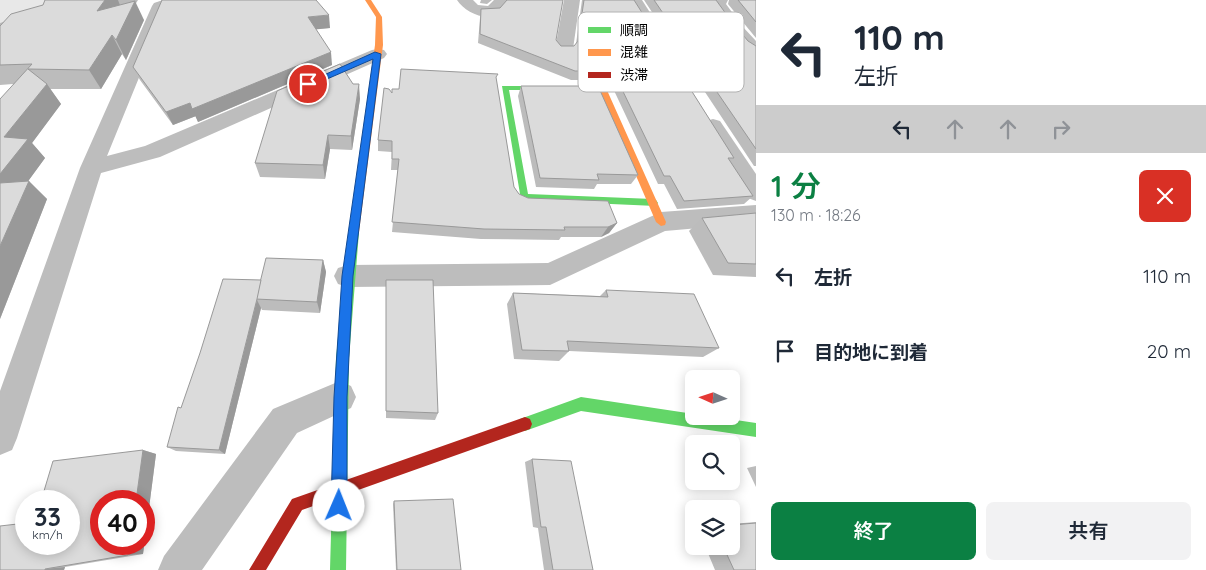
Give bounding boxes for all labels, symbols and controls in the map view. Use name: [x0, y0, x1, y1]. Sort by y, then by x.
legend: [578, 12, 744, 92]
text: 110 m: [854, 15, 945, 59]
icon: left: [771, 20, 836, 85]
text: 順調: [620, 21, 648, 39]
text: 混雑: [620, 43, 648, 61]
text: 左折: [854, 62, 898, 90]
pin: [287, 63, 329, 105]
text: 渋滞: [620, 66, 648, 84]
icon: arrive: [294, 70, 322, 98]
icon: left: [888, 115, 916, 143]
icon: ahead: [941, 115, 969, 143]
icon: ahead: [994, 115, 1022, 143]
icon: right: [1047, 115, 1075, 143]
text: 1 分: [771, 167, 821, 205]
button: close: [1139, 170, 1191, 222]
text: 130 m · 18:26: [771, 205, 861, 225]
icon: left: [771, 262, 799, 290]
text: 110 m: [1143, 264, 1191, 288]
text: 左折: [814, 265, 852, 289]
icon: arrive: [771, 337, 799, 365]
text: 20 m: [1147, 339, 1191, 363]
text: 目的地に到着: [814, 340, 928, 364]
north arrow: [685, 370, 740, 425]
map controls: [685, 370, 740, 555]
button: search: [685, 435, 740, 490]
position arrow: [312, 479, 364, 531]
speed limit sign: 40: [90, 490, 155, 555]
button: layers: [685, 500, 740, 555]
text: 33: [34, 501, 61, 532]
button: 終了: [771, 502, 976, 560]
button: 共有: [986, 502, 1191, 560]
text: km/h: [32, 527, 63, 542]

